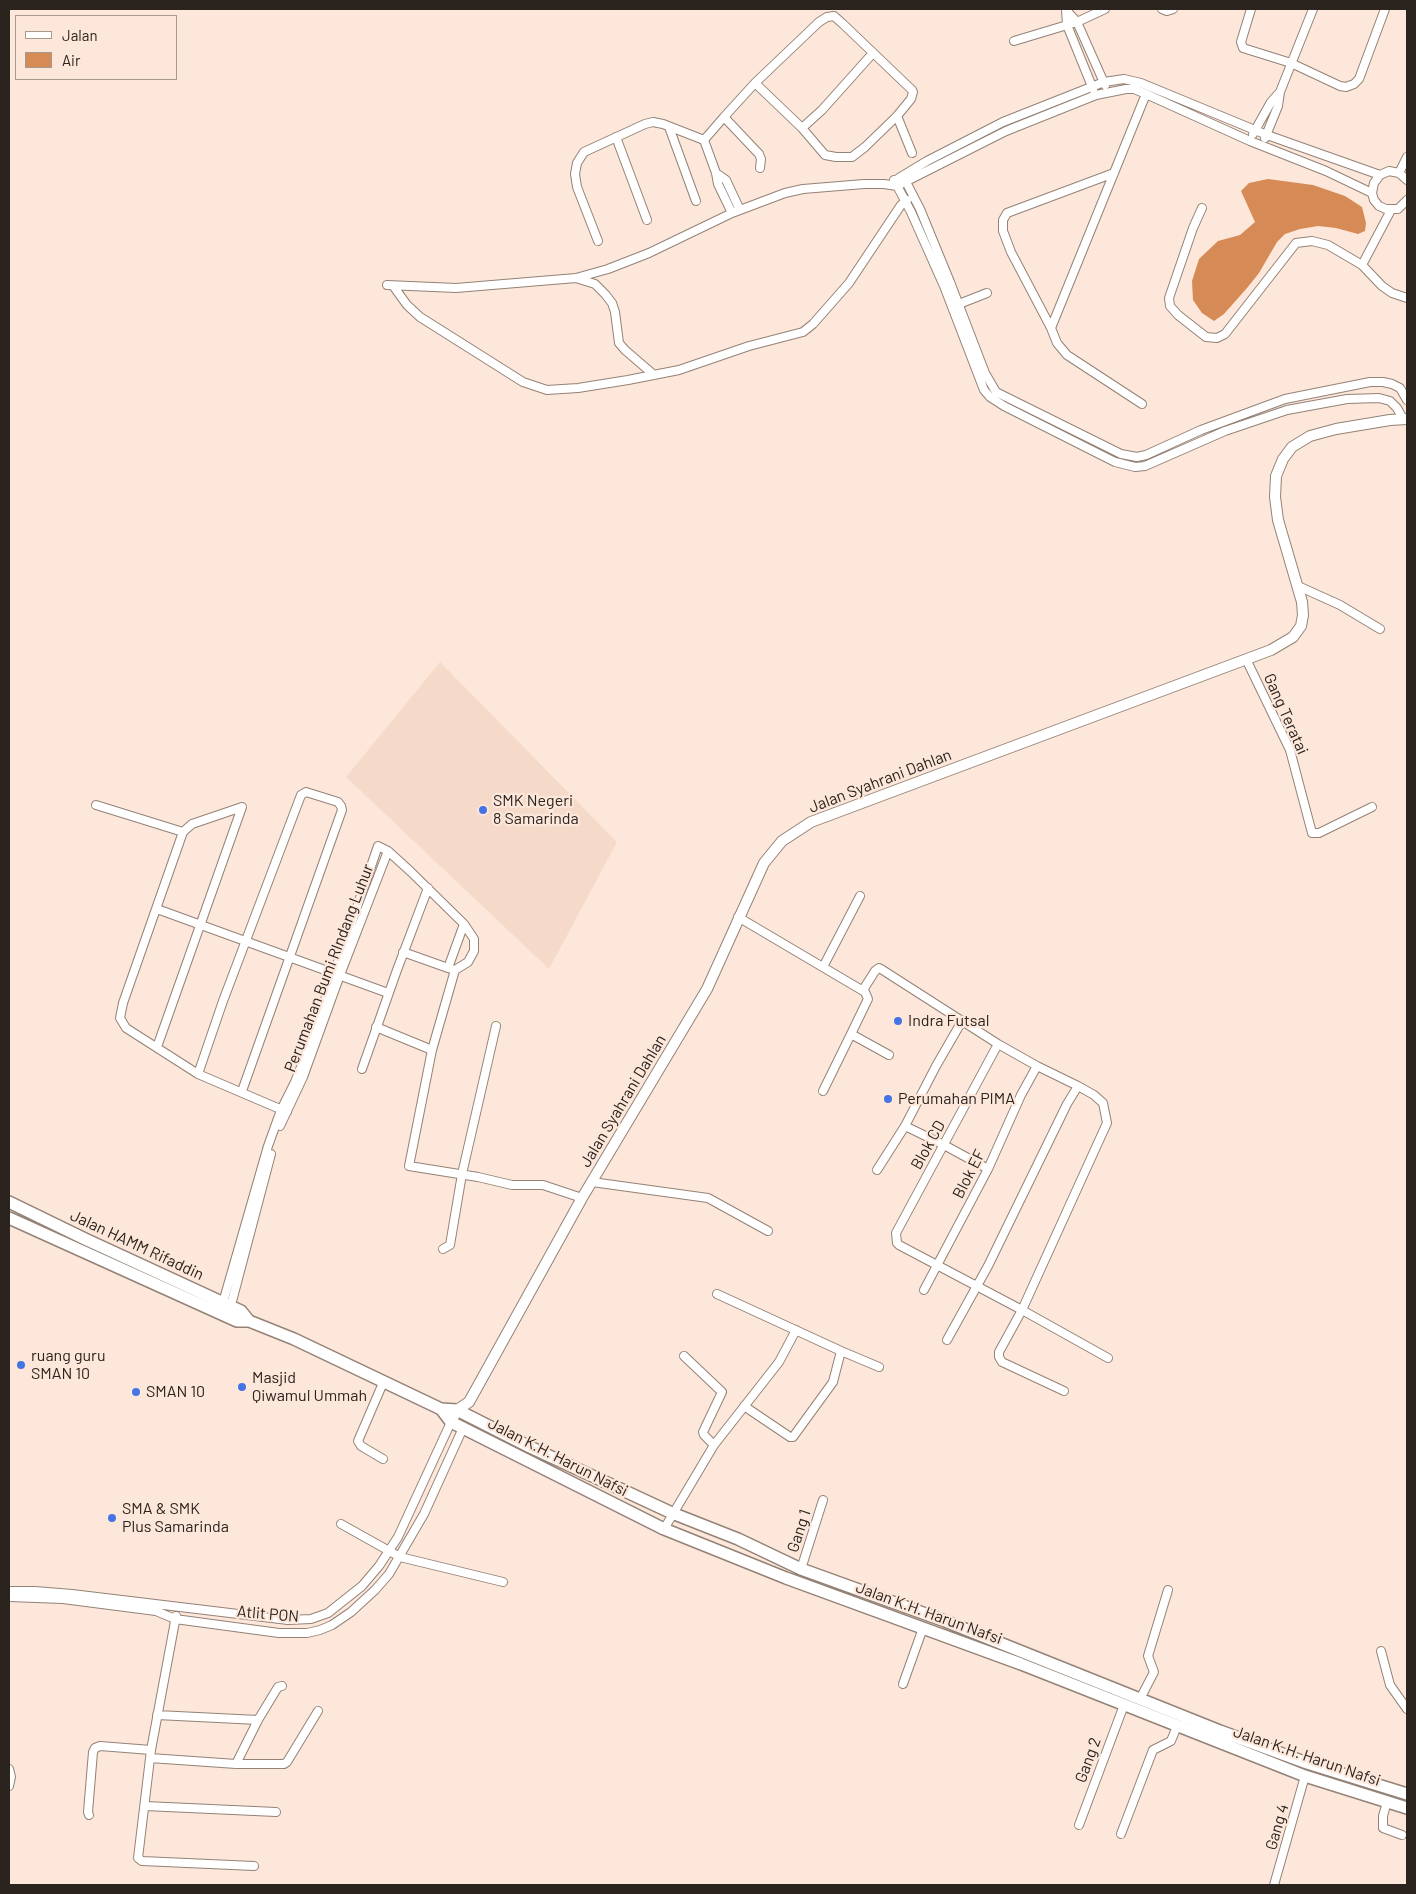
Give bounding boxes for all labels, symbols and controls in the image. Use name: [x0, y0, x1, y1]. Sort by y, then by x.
legend: [15, 15, 178, 80]
text: Jalan: [62, 26, 98, 44]
text: Air: [62, 51, 80, 69]
street label: Gang Teratai: [1260, 670, 1312, 758]
street label: Jalan Syahrani Dahlan: [806, 745, 954, 817]
place label: SMK Negeri 8 Samarinda: [493, 791, 579, 829]
marker: SMK Negeri 8 Samarinda: [477, 804, 489, 816]
street label: Perumahan Bumi RIndang Luhur: [280, 861, 378, 1075]
place label: Indra Futsal: [908, 1011, 989, 1031]
marker: Indra Futsal: [892, 1015, 904, 1027]
street label: Jalan Syahrani Dahlan: [576, 1031, 670, 1171]
place label: Perumahan PIMA: [898, 1089, 1015, 1109]
marker: Perumahan PIMA: [882, 1093, 894, 1105]
street label: Blok CD: [907, 1117, 949, 1173]
street label: Blok EF: [949, 1146, 989, 1202]
street label: Jalan HAMM Rifaddin: [67, 1206, 207, 1284]
place label: ruang guru SMAN 10: [31, 1346, 105, 1384]
marker: ruang guru SMAN 10: [15, 1359, 27, 1371]
place label: Masjid Qiwamul Ummah: [252, 1368, 367, 1406]
marker: Masjid Qiwamul Ummah: [236, 1381, 248, 1393]
place label: SMAN 10: [146, 1382, 205, 1402]
marker: SMAN 10: [130, 1386, 142, 1398]
street label: Jalan K.H. Harun Nafsi: [485, 1413, 631, 1501]
place label: SMA & SMK Plus Samarinda: [122, 1499, 229, 1537]
street label: Gang 1: [783, 1507, 815, 1555]
marker: SMA & SMK Plus Samarinda: [106, 1512, 118, 1524]
street label: Jalan K.H. Harun Nafsi: [853, 1578, 1005, 1648]
street label: Atlit PON: [236, 1602, 300, 1626]
street label: Jalan K.H. Harun Nafsi: [1231, 1722, 1383, 1790]
street label: Gang 2: [1071, 1735, 1105, 1785]
street label: Gang 4: [1261, 1802, 1293, 1852]

